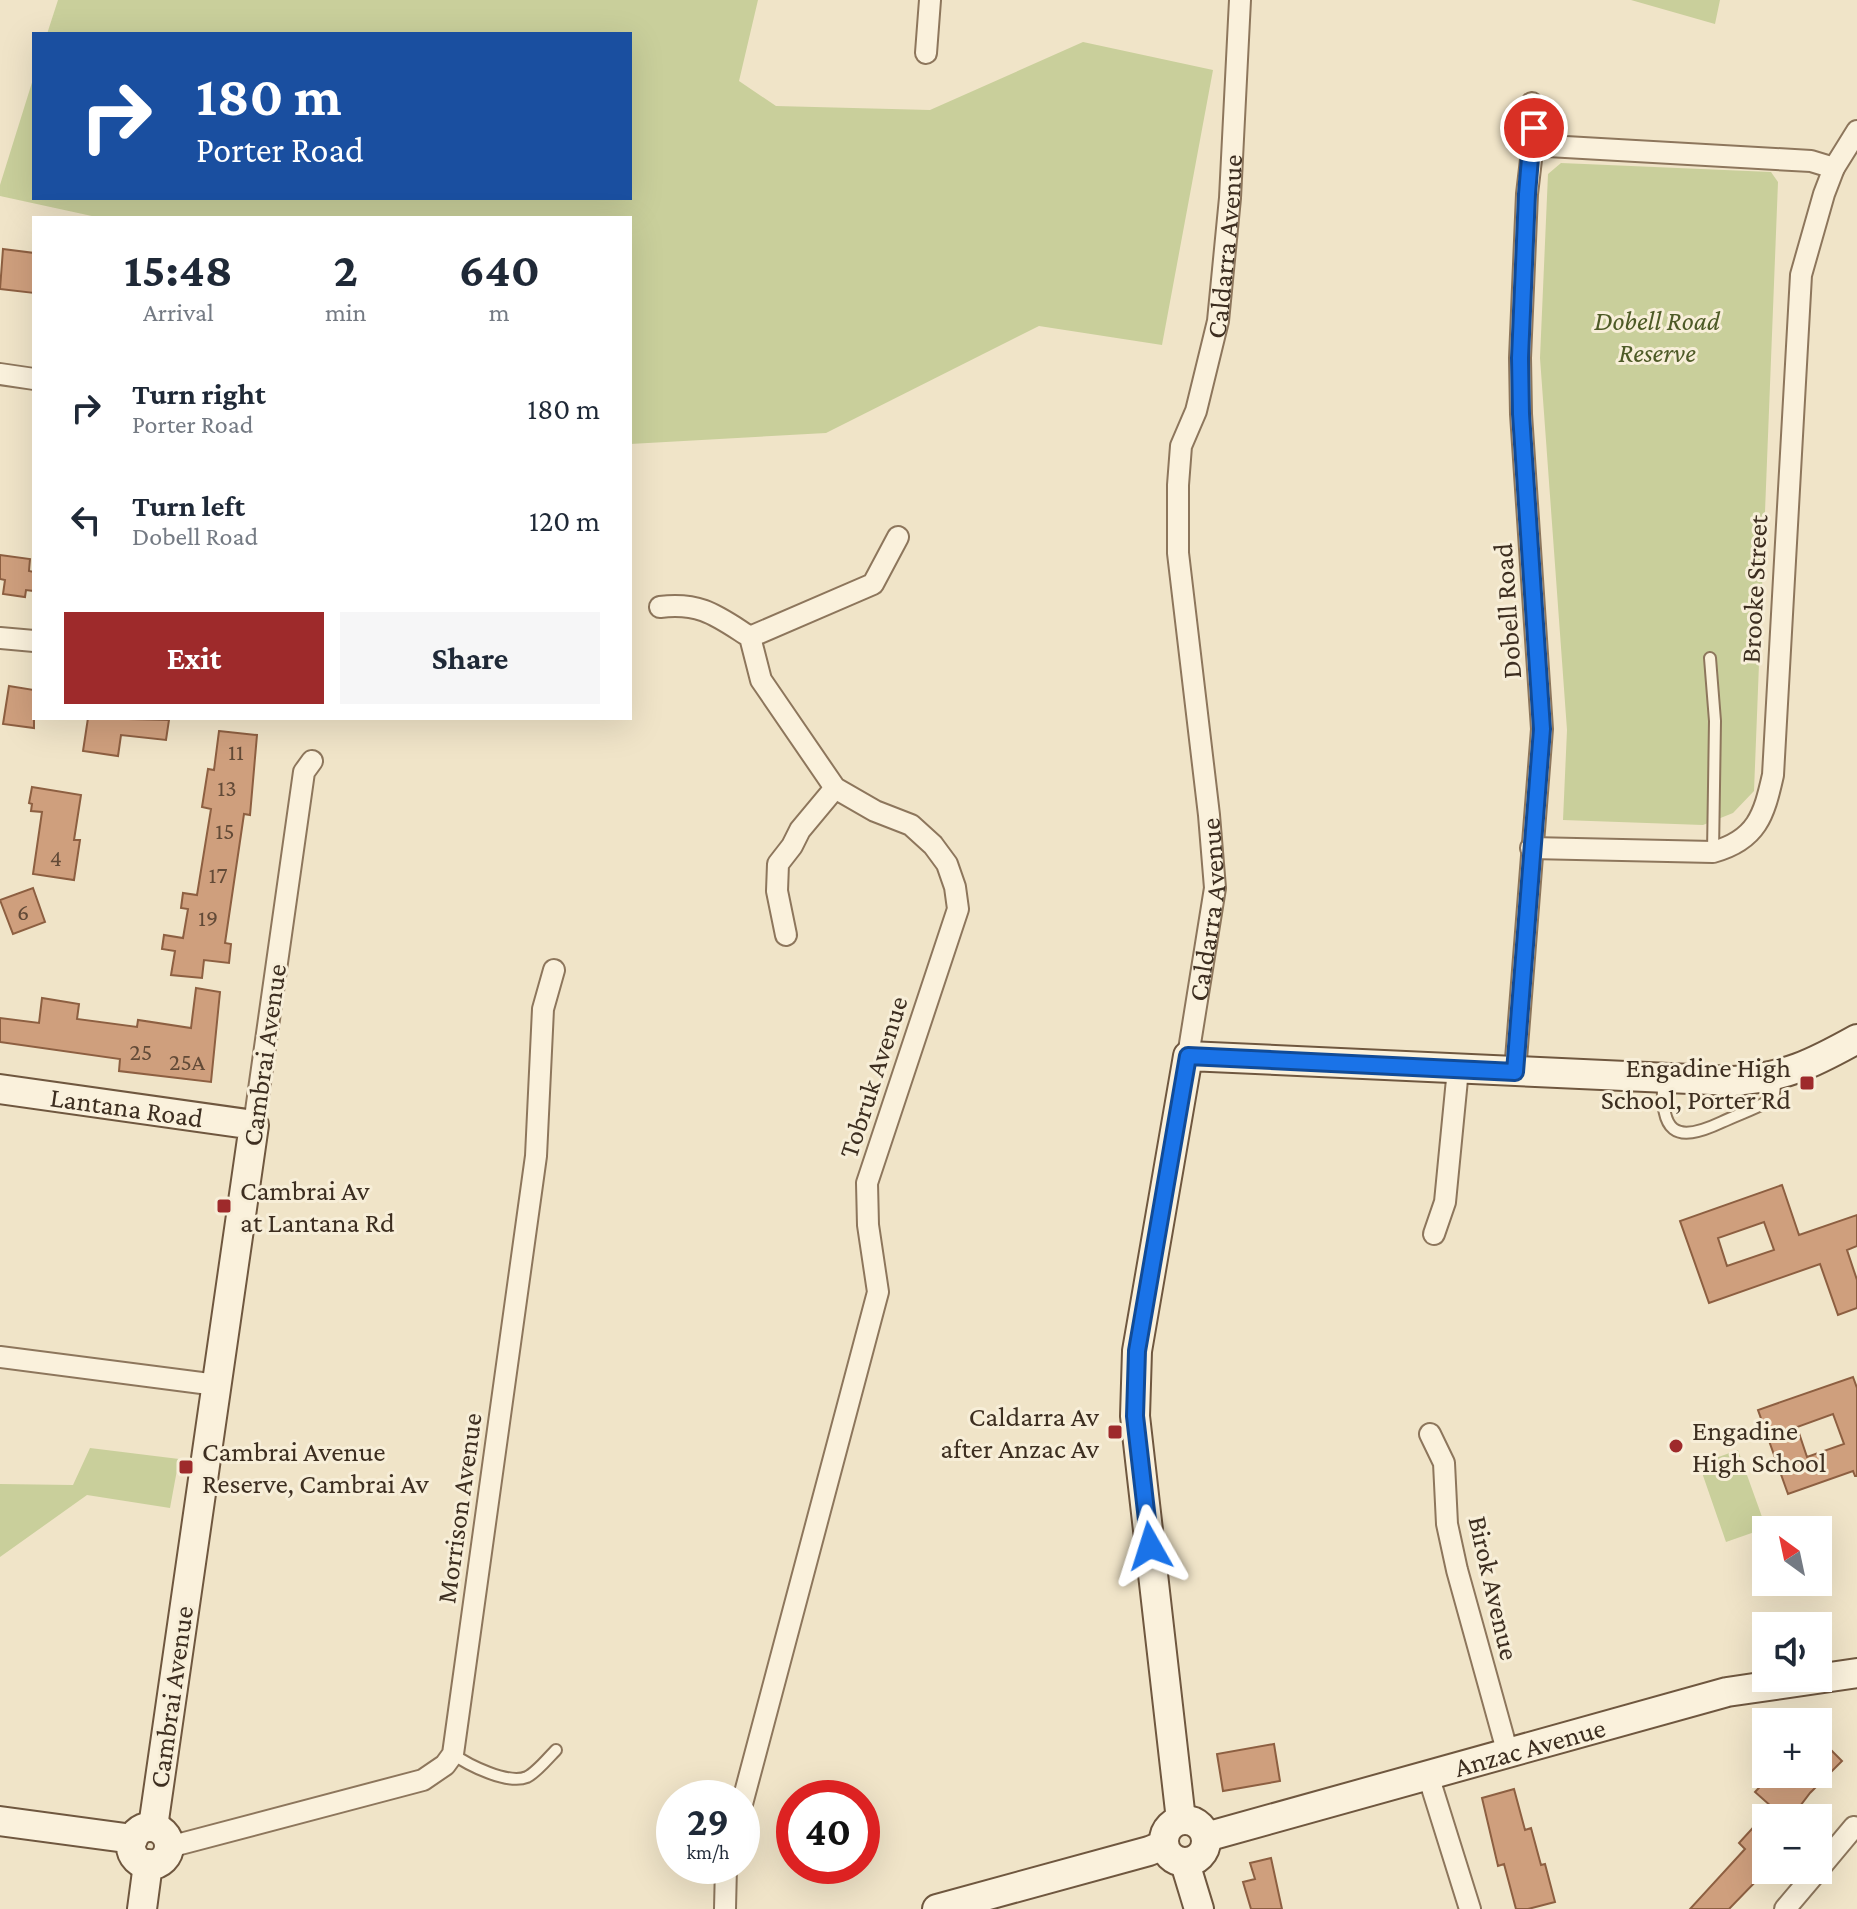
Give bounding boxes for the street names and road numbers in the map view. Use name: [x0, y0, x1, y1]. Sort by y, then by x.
street label: Caldarra Avenue: [1199, 154, 1248, 342]
street label: Brooke Street: [1735, 513, 1773, 664]
street label: Dobell Road: [1487, 542, 1527, 680]
street label: Caldarra Avenue: [1182, 817, 1231, 1003]
street label: Cambrai Avenue: [236, 962, 292, 1148]
street label: Tobruk Avenue: [832, 992, 914, 1162]
street label: Lantana Road: [48, 1081, 205, 1133]
street label: Morrison Avenue: [430, 1411, 488, 1605]
street label: Birok Avenue: [1462, 1513, 1526, 1663]
street label: Cambrai Avenue: [143, 1604, 199, 1790]
street label: Anzac Avenue: [1451, 1711, 1609, 1783]

